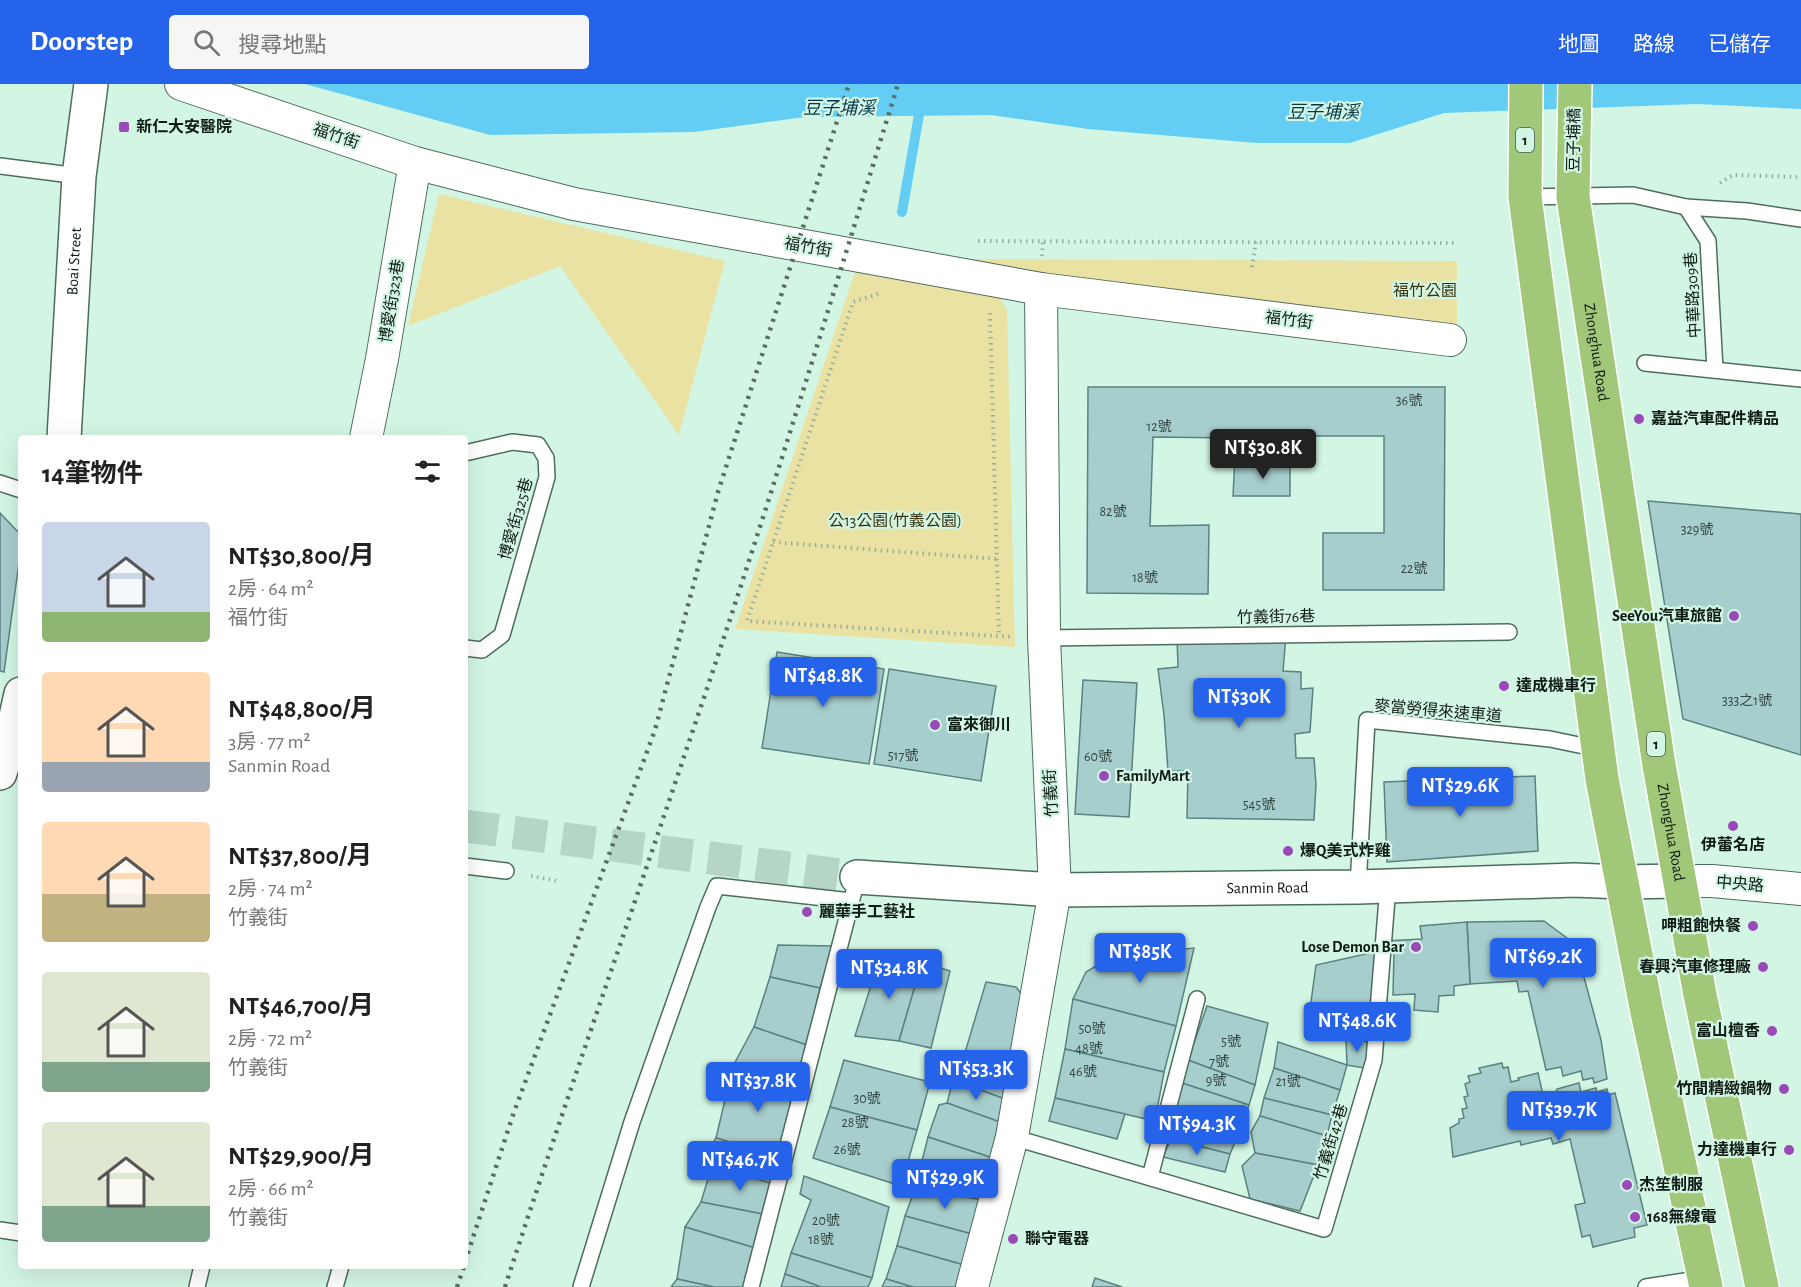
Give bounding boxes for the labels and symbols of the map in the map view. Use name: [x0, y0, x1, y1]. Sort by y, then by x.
water label: 豆子埔溪: [803, 98, 878, 118]
water label: 豆子埔溪: [1287, 102, 1362, 122]
street label: 豆子埔橋: [1564, 108, 1583, 172]
place label: 新仁大安醫院: [136, 118, 232, 135]
marker: 新仁大安醫院: [117, 120, 131, 134]
street label: 福竹街: [311, 120, 362, 151]
road number: 1: [1516, 128, 1534, 152]
street label: Boai Street: [64, 227, 84, 296]
street label: 福竹街: [783, 234, 833, 259]
street label: 中華路309巷: [1682, 251, 1703, 339]
street label: 博愛街323巷: [377, 258, 407, 344]
park label: 福竹公園: [1393, 282, 1457, 299]
street label: Zhonghua Road: [1581, 302, 1612, 402]
street label: 福竹街: [1264, 308, 1314, 331]
house number: 36號: [1396, 393, 1422, 408]
place label: 嘉益汽車配件精品: [1651, 409, 1779, 427]
marker: 嘉益汽車配件精品: [1632, 412, 1646, 426]
house number: 12號: [1146, 419, 1172, 434]
pin: NT$30.8K: [1201, 429, 1325, 480]
street label: 博愛街325巷: [496, 476, 535, 562]
house number: 82號: [1099, 504, 1127, 519]
park label: 公13公園(竹義公園): [828, 512, 962, 529]
house number: 329號: [1681, 522, 1713, 537]
house number: 22號: [1401, 561, 1427, 576]
house number: 18號: [1132, 570, 1158, 585]
street label: 竹義街76巷: [1237, 607, 1315, 626]
place label: SeeYou汽車旅館: [1612, 607, 1722, 624]
marker: SeeYou汽車旅館: [1727, 609, 1741, 623]
pin: NT$48.8K: [761, 657, 885, 708]
place label: 達成機車行: [1516, 676, 1596, 694]
pin: NT$30K: [1190, 678, 1288, 729]
marker: 達成機車行: [1497, 679, 1511, 693]
house number: 333之1號: [1722, 693, 1772, 708]
street label: 麥當勞得來速車道: [1374, 696, 1503, 725]
place label: 富來御川: [947, 716, 1011, 733]
marker: 富來御川: [928, 718, 942, 732]
road number: 1: [1647, 732, 1665, 756]
house number: 517號: [888, 748, 918, 763]
house number: 60號: [1084, 749, 1112, 764]
pin: NT$29.6K: [1398, 767, 1522, 818]
place label: FamilyMart: [1116, 768, 1191, 785]
street label: 竹義街: [1041, 769, 1060, 817]
marker: FamilyMart: [1097, 769, 1111, 783]
street label: Zhonghua Road: [1654, 782, 1688, 883]
house number: 545號: [1243, 797, 1275, 812]
marker: 伊蕾名店: [1726, 819, 1740, 833]
place label: 伊蕾名店: [1700, 836, 1765, 853]
place label: 爆Q美式炸雞: [1300, 841, 1390, 860]
marker: 爆Q美式炸雞: [1281, 844, 1295, 858]
street label: 中央路: [1715, 873, 1765, 894]
street label: Sanmin Road: [1226, 879, 1309, 896]
place label: 麗華手工藝社: [819, 902, 915, 920]
marker: 麗華手工藝社: [800, 905, 814, 919]
place label: 呷粗飽快餐: [1661, 917, 1741, 934]
marker: 呷粗飽快餐: [1746, 919, 1760, 933]
pin: NT$85K: [1091, 933, 1189, 984]
pin: NT$69.2K: [1481, 938, 1605, 989]
place label: Lose Demon Bar: [1301, 939, 1404, 955]
marker: Lose Demon Bar: [1409, 940, 1423, 954]
pin: NT$34.8K: [827, 949, 951, 1000]
place label: 春興汽車修理廠: [1639, 958, 1751, 975]
marker: 春興汽車修理廠: [1756, 960, 1770, 974]
pin: NT$48.6K: [1295, 1002, 1419, 1053]
house number: 50號: [1078, 1021, 1106, 1036]
place label: 富山檀香: [1696, 1021, 1760, 1039]
marker: 富山檀香: [1765, 1024, 1779, 1038]
house number: 5號: [1221, 1034, 1241, 1049]
house number: 48號: [1075, 1041, 1103, 1056]
pin: NT$53.3K: [914, 1050, 1038, 1101]
house number: 7號: [1209, 1054, 1229, 1069]
pin: NT$37.8K: [696, 1062, 820, 1113]
house number: 46號: [1069, 1064, 1097, 1079]
house number: 9號: [1206, 1073, 1226, 1088]
house number: 21號: [1275, 1074, 1301, 1089]
place label: 竹間精緻鍋物: [1676, 1079, 1772, 1097]
marker: 竹間精緻鍋物: [1777, 1082, 1791, 1096]
house number: 30號: [853, 1091, 881, 1106]
pin: NT$39.7K: [1497, 1091, 1621, 1142]
street label: 竹義街42巷: [1311, 1102, 1350, 1182]
pin: NT$94.3K: [1135, 1105, 1259, 1156]
house number: 28號: [841, 1115, 869, 1130]
pin: NT$46.7K: [678, 1141, 802, 1192]
place label: 力達機車行: [1697, 1141, 1777, 1158]
house number: 26號: [834, 1142, 860, 1157]
marker: 力達機車行: [1782, 1143, 1796, 1157]
pin: NT$29.9K: [883, 1159, 1007, 1210]
place label: 杰笙制服: [1639, 1175, 1703, 1193]
marker: 杰笙制服: [1620, 1178, 1634, 1192]
place label: 168無線電: [1647, 1208, 1716, 1225]
marker: 168無線電: [1628, 1210, 1642, 1224]
house number: 20號: [812, 1213, 840, 1228]
place label: 聯守電器: [1025, 1230, 1089, 1247]
house number: 18號: [808, 1232, 834, 1247]
marker: 聯守電器: [1006, 1232, 1020, 1246]

